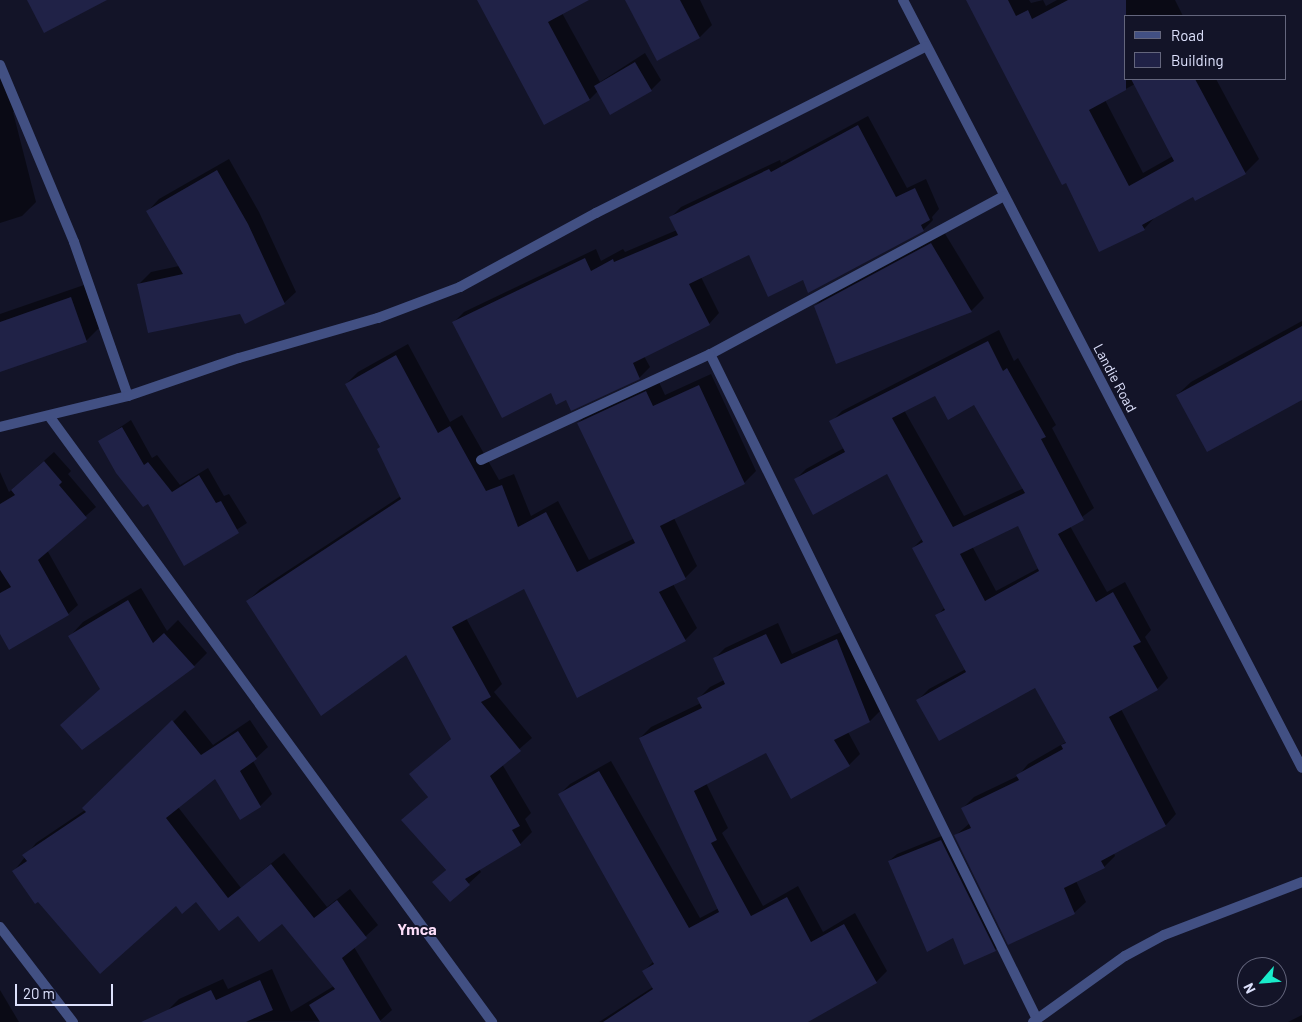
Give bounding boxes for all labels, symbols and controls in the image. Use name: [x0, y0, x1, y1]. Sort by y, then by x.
legend: [1124, 15, 1287, 80]
text: Road: [1171, 26, 1204, 44]
text: Building: [1171, 51, 1224, 69]
street label: Landie Road: [1090, 341, 1140, 415]
district label: Ymca: [397, 919, 437, 939]
north arrow: [1237, 957, 1287, 1007]
scale bar: [18, 974, 115, 1006]
text: N: [1239, 981, 1259, 997]
text: 20 m: [23, 984, 55, 1002]

